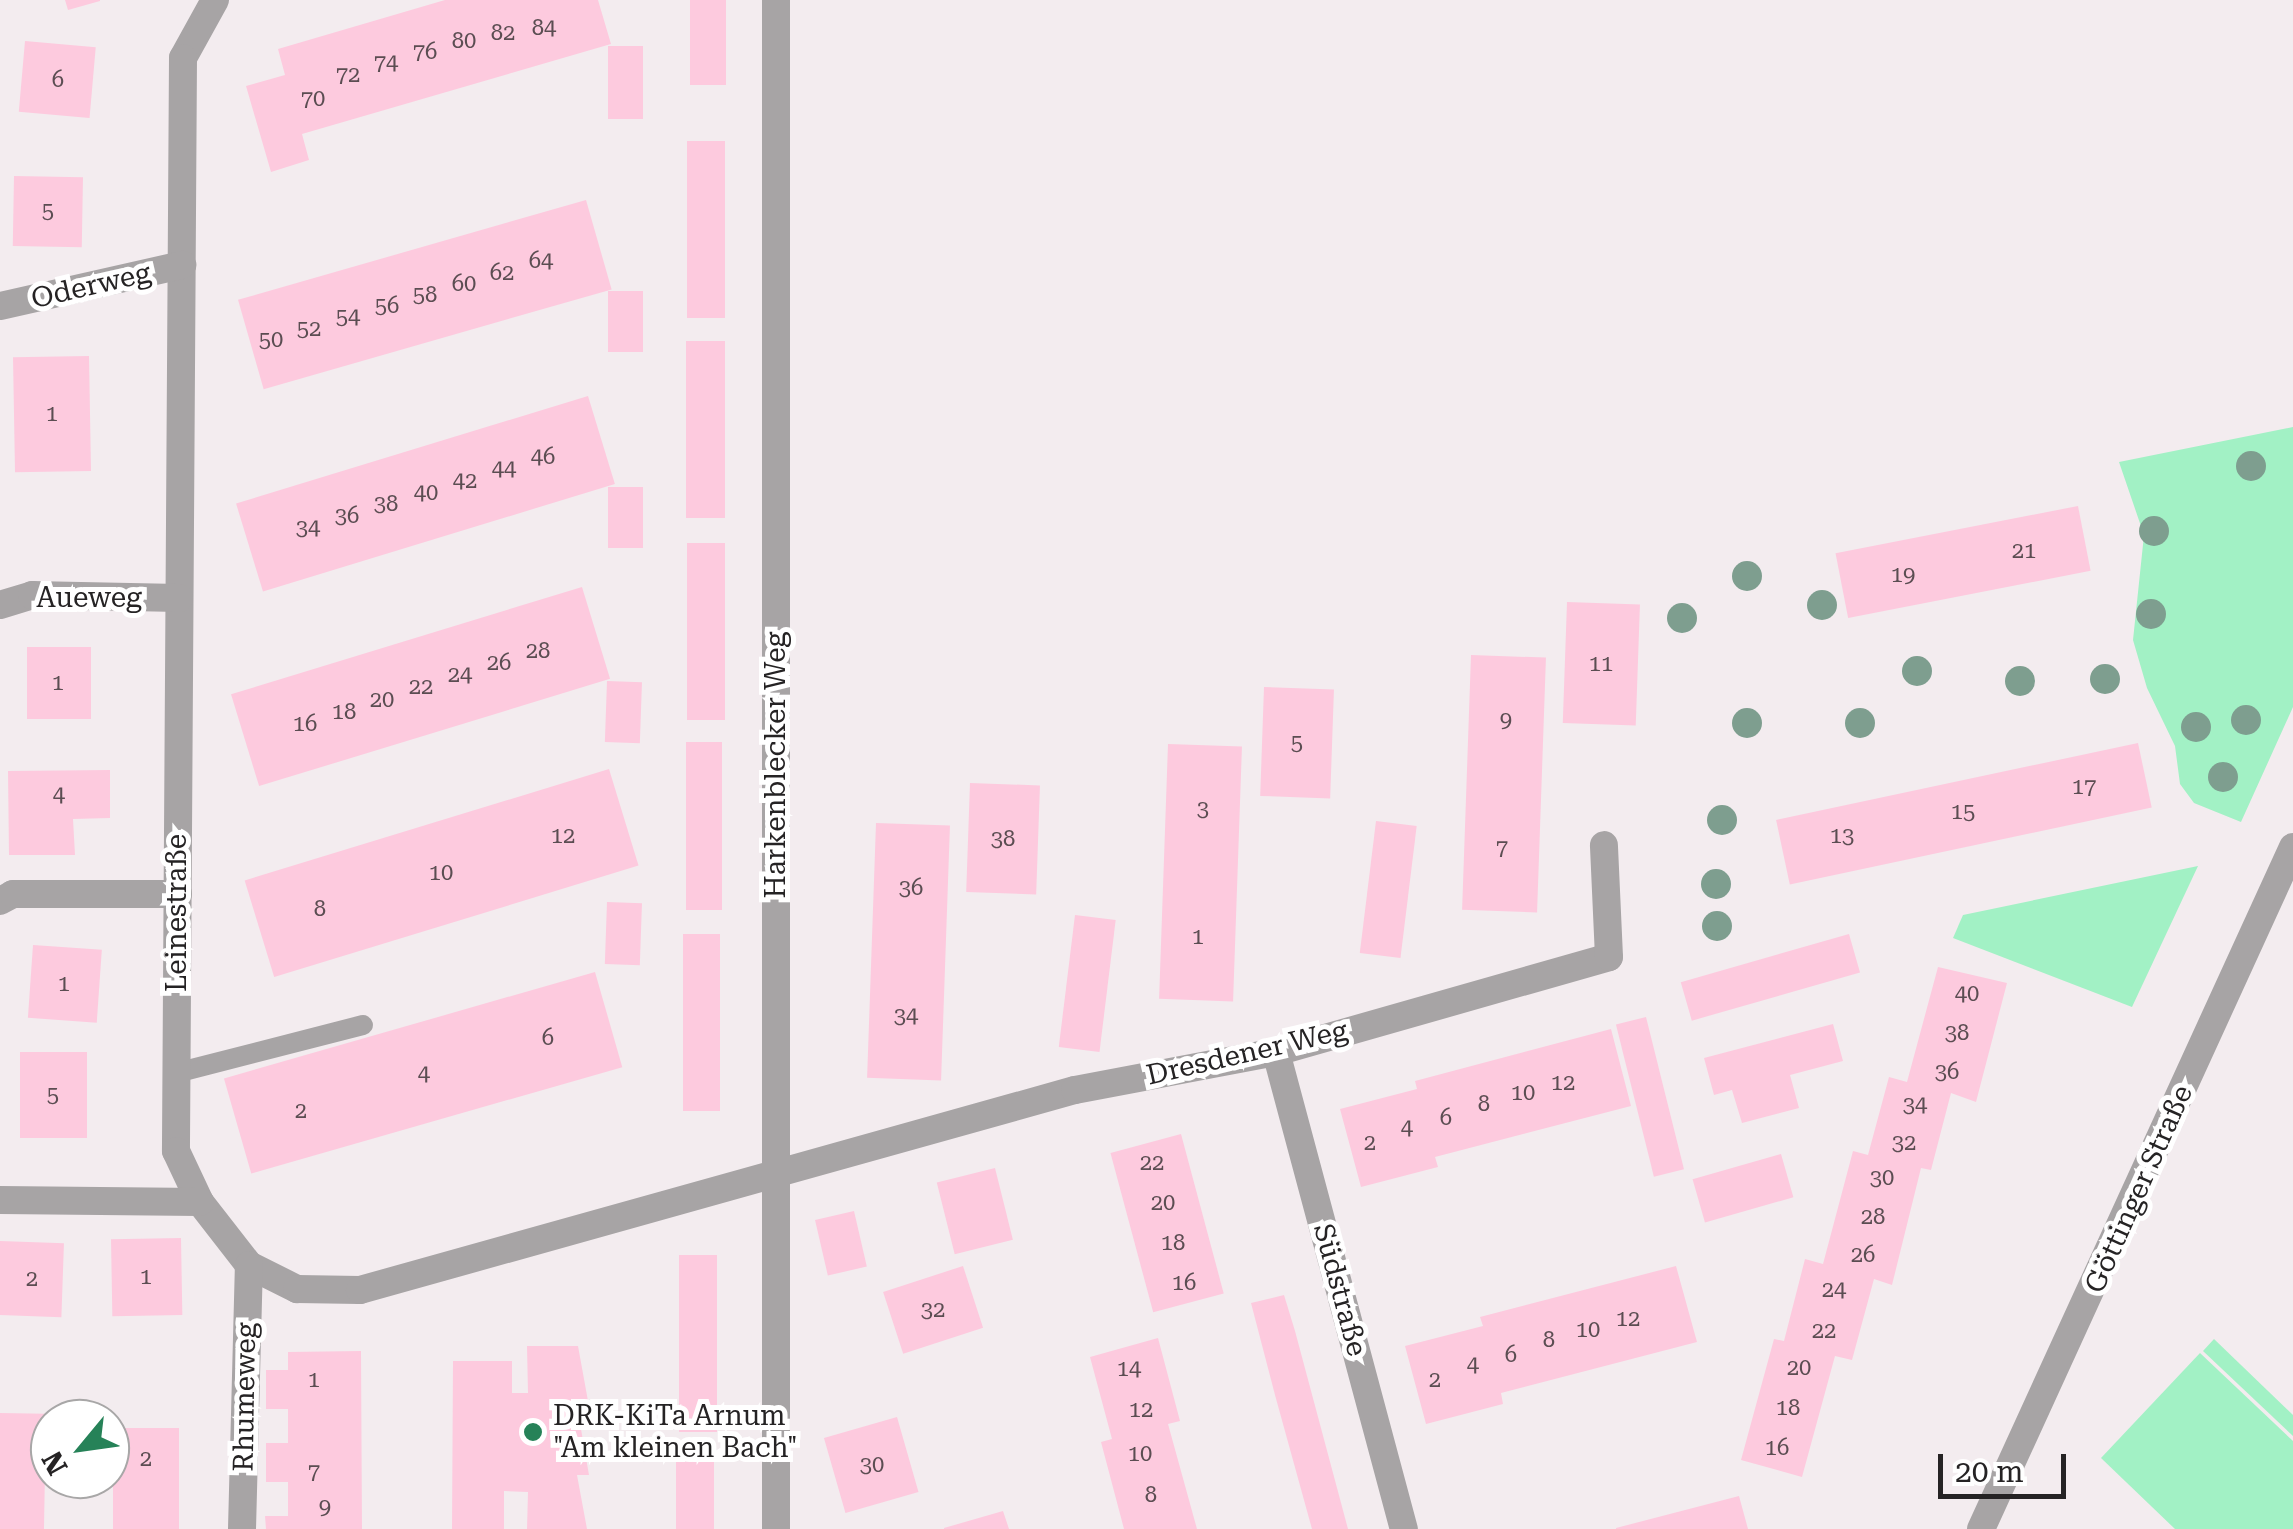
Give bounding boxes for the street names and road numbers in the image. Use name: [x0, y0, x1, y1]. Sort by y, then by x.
street label: Oderweg: [28, 256, 154, 316]
street label: Aueweg: [36, 581, 142, 615]
street label: Harkenblecker Weg: [759, 632, 793, 898]
street label: Leinestraße: [160, 834, 194, 992]
street label: Dresdener Weg: [1143, 1014, 1351, 1092]
street label: Göttinger Straße: [2078, 1080, 2200, 1298]
street label: Südstraße: [1306, 1220, 1374, 1360]
street label: Rhumeweg: [227, 1322, 263, 1472]

